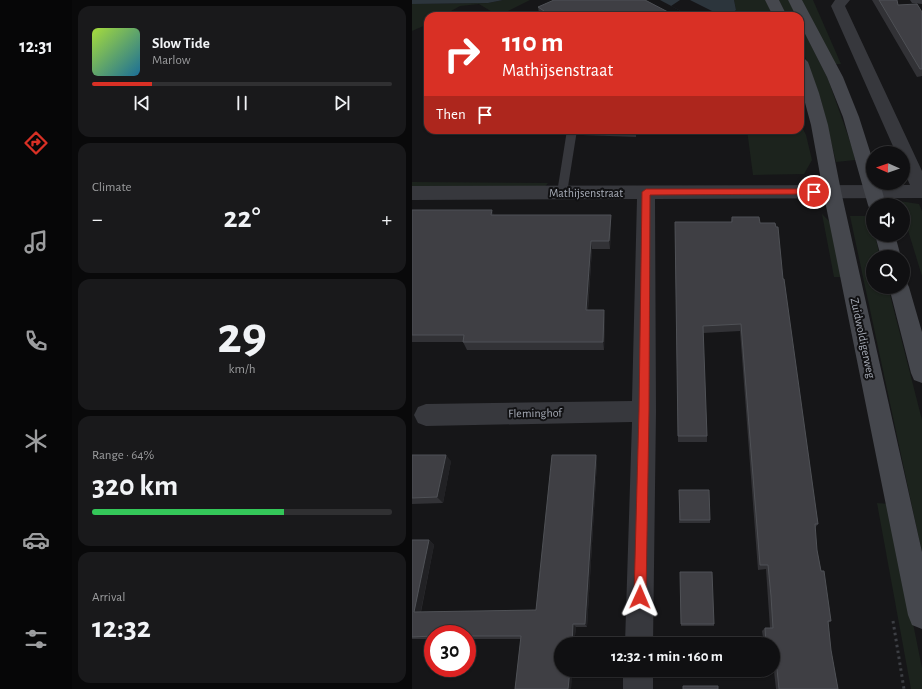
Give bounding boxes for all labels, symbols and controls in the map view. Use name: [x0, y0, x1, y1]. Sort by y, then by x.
icon: right: [436, 28, 488, 80]
text: 110 m: [502, 29, 564, 57]
text: Slow Tide: [152, 36, 210, 51]
text: 12:31: [19, 38, 53, 56]
text: Marlow: [152, 54, 190, 67]
text: Mathijsenstraat: [502, 62, 613, 80]
icon: previous: [131, 92, 153, 114]
icon: pause: [231, 92, 253, 114]
icon: next: [331, 92, 353, 114]
icon: arrive: [474, 104, 496, 126]
text: Then: [436, 107, 466, 122]
icon: directions: [22, 129, 50, 157]
north arrow: [866, 146, 910, 190]
map controls: [866, 146, 910, 294]
pin: [797, 175, 831, 209]
text: Climate: [92, 181, 131, 194]
icon: arrive: [803, 181, 825, 203]
street label: Mathijsenstraat: [549, 187, 623, 200]
button: sound: [866, 198, 910, 242]
text: 22°: [223, 203, 261, 233]
text: −: [92, 208, 103, 230]
text: +: [381, 208, 392, 230]
icon: music: [22, 228, 50, 256]
button: search: [866, 250, 910, 294]
street label: Zuidwoldigerweg: [849, 297, 877, 379]
text: 29: [217, 310, 267, 362]
icon: phone: [22, 327, 50, 355]
text: km/h: [229, 363, 255, 376]
street label: Fleminghof: [508, 407, 563, 419]
icon: climate: [22, 427, 50, 455]
text: Range · 64%: [92, 449, 154, 462]
text: 320 km: [92, 471, 178, 501]
icon: car: [22, 526, 50, 554]
position arrow: [619, 576, 661, 618]
text: Arrival: [92, 591, 125, 604]
text: 12:32: [92, 613, 151, 643]
icon: filters: [22, 625, 50, 653]
speed limit sign: 30: [424, 625, 476, 677]
text: 12:32 · 1 min · 160 m: [611, 649, 723, 664]

